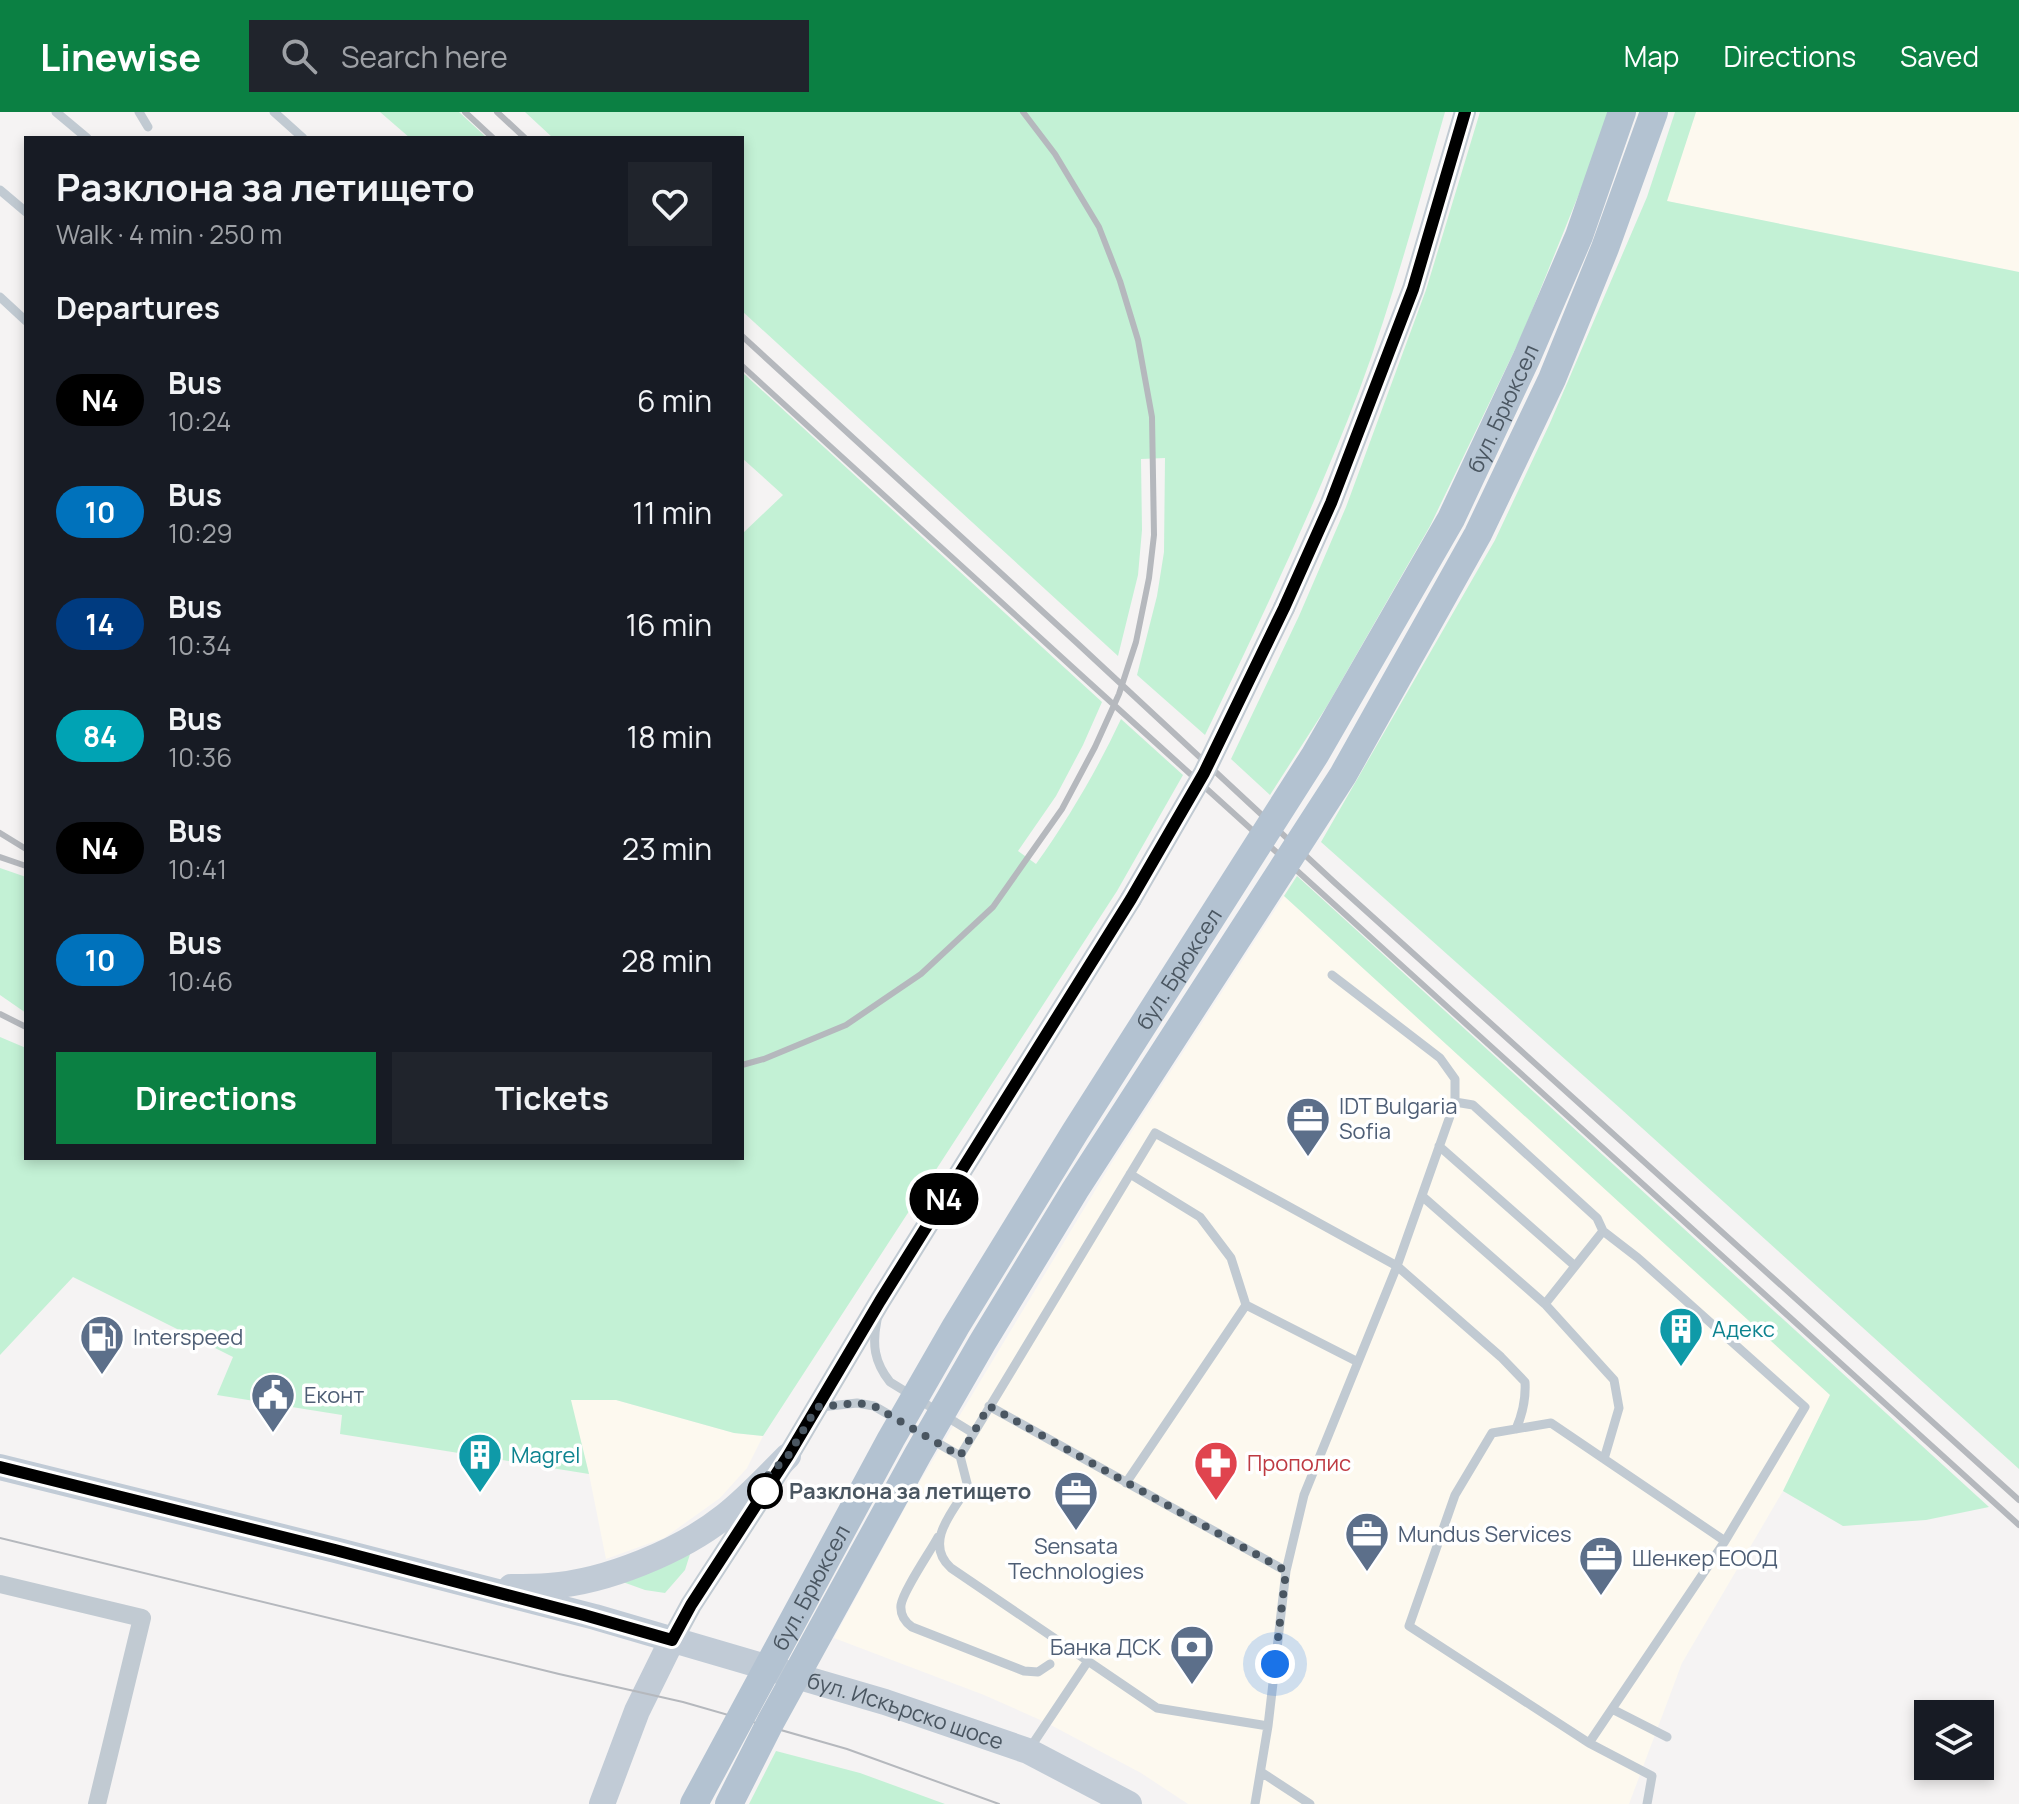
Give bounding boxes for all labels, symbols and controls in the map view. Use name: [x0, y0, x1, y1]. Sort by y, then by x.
search box: [249, 20, 809, 92]
text: Linewise: [40, 30, 201, 82]
icon: search: [277, 34, 321, 78]
text: Search here: [341, 36, 508, 77]
text: Map: [1624, 37, 1679, 75]
text: Directions: [1723, 37, 1856, 75]
text: Saved: [1900, 37, 1979, 75]
text: Разклона за летището: [56, 160, 475, 212]
button: heart: [628, 162, 712, 246]
text: Walk · 4 min · 250 m: [56, 216, 282, 252]
text: Departures: [56, 287, 220, 328]
street label: бул. Брюксел: [1460, 340, 1546, 478]
text: Bus: [168, 362, 222, 403]
text: 6 min: [637, 380, 712, 421]
text: N4: [81, 381, 119, 419]
text: 10:24: [168, 403, 231, 439]
text: Bus: [168, 474, 222, 515]
text: 11 min: [632, 492, 712, 533]
text: 10: [85, 493, 115, 531]
text: 10:29: [168, 515, 233, 551]
text: Bus: [168, 586, 222, 627]
text: 16 min: [625, 604, 712, 645]
text: 14: [85, 605, 115, 643]
text: 10:34: [168, 627, 231, 663]
text: Bus: [168, 698, 222, 739]
text: 18 min: [627, 716, 712, 757]
text: 84: [83, 717, 117, 755]
text: 10:36: [168, 739, 232, 775]
text: Bus: [168, 810, 222, 851]
text: 23 min: [622, 828, 712, 869]
text: N4: [81, 829, 119, 867]
text: 10:41: [168, 851, 227, 887]
street label: бул. Брюксел: [1129, 903, 1229, 1035]
text: Bus: [168, 922, 222, 963]
text: 28 min: [621, 940, 712, 981]
text: 10: [85, 941, 115, 979]
text: 10:46: [168, 963, 233, 999]
button: Directions: [56, 1052, 376, 1144]
button: Tickets: [392, 1052, 712, 1144]
place label: IDT Bulgaria Sofia: [1339, 1091, 1458, 1146]
office icon: IDT Bulgaria Sofia: [1284, 1095, 1332, 1158]
line badge: N4: [908, 1173, 980, 1225]
text: N4: [925, 1180, 963, 1218]
building icon: Адекс: [1657, 1305, 1705, 1368]
fuel station icon: Interspeed: [78, 1313, 126, 1376]
place label: Адекс: [1712, 1314, 1775, 1344]
place label: Interspeed: [133, 1322, 243, 1352]
public building icon: Еконт: [249, 1371, 297, 1434]
place label: Еконт: [304, 1380, 364, 1410]
building icon: Magrel: [456, 1431, 504, 1494]
pharmacy icon: Прополис: [1192, 1439, 1240, 1502]
place label: Magrel: [511, 1440, 580, 1470]
place label: Прополис: [1247, 1448, 1351, 1478]
office icon: Sensata Technologies: [1052, 1469, 1100, 1532]
marker: Разклона за летището: [748, 1474, 782, 1508]
place label: Разклона за летището: [789, 1476, 1031, 1506]
office icon: Mundus Services: [1343, 1510, 1391, 1573]
place label: Mundus Services: [1398, 1519, 1572, 1549]
street label: бул. Брюксел: [765, 1520, 857, 1656]
place label: Sensata Technologies: [1008, 1531, 1144, 1586]
office icon: Шенкер ЕООД: [1577, 1534, 1625, 1597]
place label: Шенкер ЕООД: [1632, 1543, 1778, 1573]
bank icon: Банка ДСК: [1168, 1623, 1216, 1686]
place label: Банка ДСК: [1050, 1632, 1162, 1662]
your location: [1255, 1644, 1295, 1684]
street label: бул. Искърско шосе: [804, 1665, 1008, 1757]
map controls: [1914, 1700, 1994, 1780]
button: layers: [1914, 1700, 1994, 1780]

